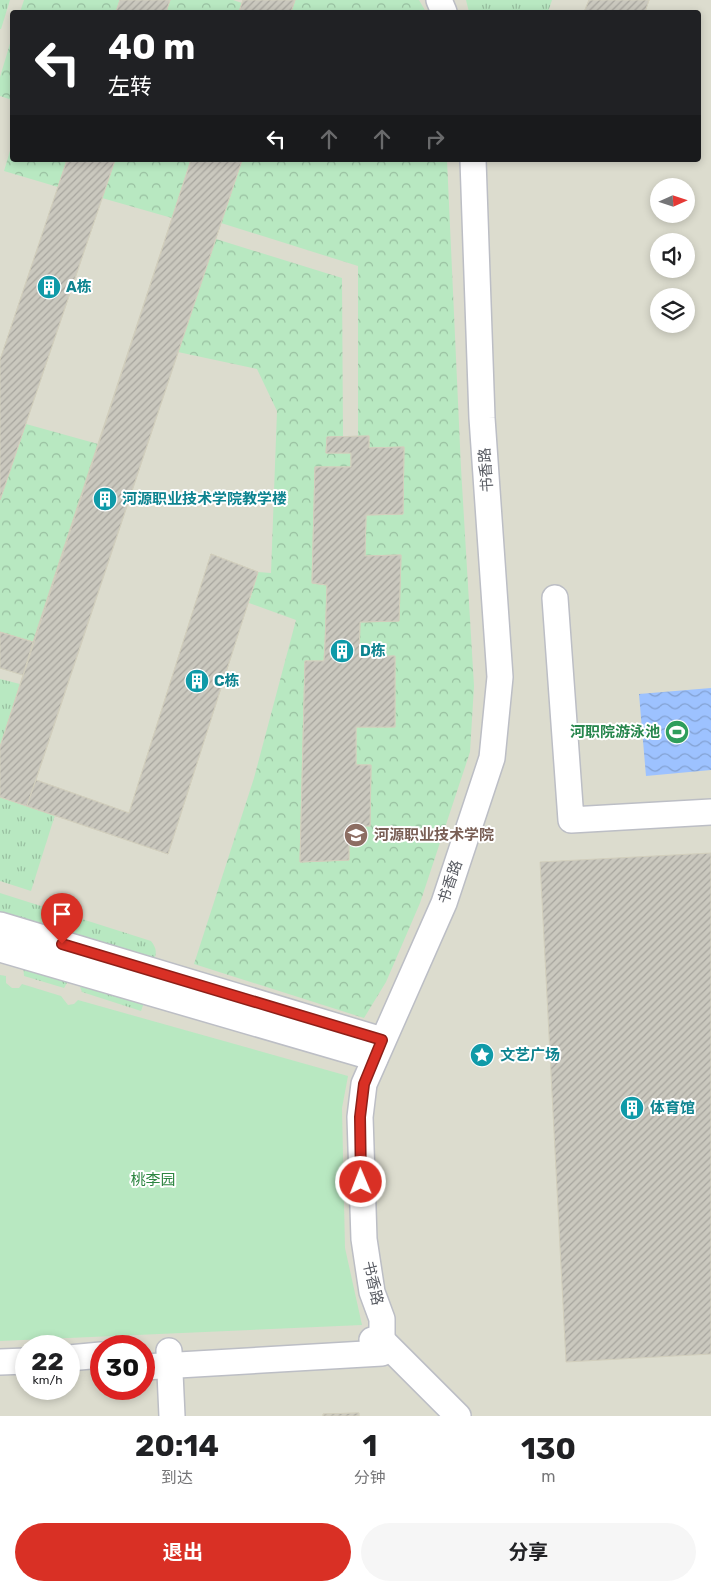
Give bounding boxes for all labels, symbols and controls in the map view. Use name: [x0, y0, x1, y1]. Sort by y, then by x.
text: 40 m: [108, 26, 195, 68]
icon: left: [25, 30, 90, 95]
text: 左转: [108, 73, 152, 100]
icon: left: [262, 125, 290, 153]
icon: ahead: [315, 125, 343, 153]
icon: ahead: [368, 125, 396, 153]
icon: right: [421, 125, 449, 153]
north arrow: [650, 178, 695, 222]
map controls: [650, 178, 695, 333]
button: sound: [650, 233, 695, 278]
building icon: A栋: [36, 274, 62, 300]
place label: A栋: [66, 278, 92, 296]
button: layers: [650, 288, 695, 333]
street label: 书香路: [475, 447, 497, 493]
building icon: 河源职业技术学院教学楼: [92, 486, 118, 512]
place label: 河源职业技术学院教学楼: [122, 490, 287, 508]
building icon: D栋: [329, 638, 355, 664]
place label: D栋: [360, 642, 386, 660]
building icon: C栋: [184, 668, 210, 694]
place label: C栋: [214, 672, 240, 690]
sports icon: 河职院游泳池: [664, 719, 690, 745]
place label: 河职院游泳池: [570, 723, 660, 741]
school or university icon: 河源职业技术学院: [343, 822, 369, 848]
place label: 河源职业技术学院: [374, 826, 494, 844]
street label: 书香路: [434, 858, 466, 906]
pin: [41, 893, 83, 944]
icon: arrive: [48, 900, 76, 928]
place icon: 文艺广场: [469, 1042, 495, 1068]
place label: 文艺广场: [500, 1046, 560, 1064]
building icon: 体育馆: [619, 1095, 645, 1121]
place label: 体育馆: [650, 1099, 695, 1117]
position arrow: [334, 1155, 386, 1207]
park label: 桃李园: [130, 1171, 176, 1189]
street label: 书香路: [359, 1259, 387, 1307]
speed limit sign: 30: [90, 1335, 155, 1400]
text: 22: [31, 1347, 64, 1376]
text: km/h: [33, 1373, 62, 1387]
text: 20:14: [135, 1428, 219, 1464]
text: 1: [363, 1428, 377, 1464]
text: 130: [521, 1431, 576, 1467]
text: m: [541, 1467, 556, 1486]
text: 到达: [161, 1468, 193, 1487]
text: 分钟: [354, 1468, 386, 1487]
button: 退出: [15, 1523, 351, 1581]
button: 分享: [361, 1523, 696, 1581]

